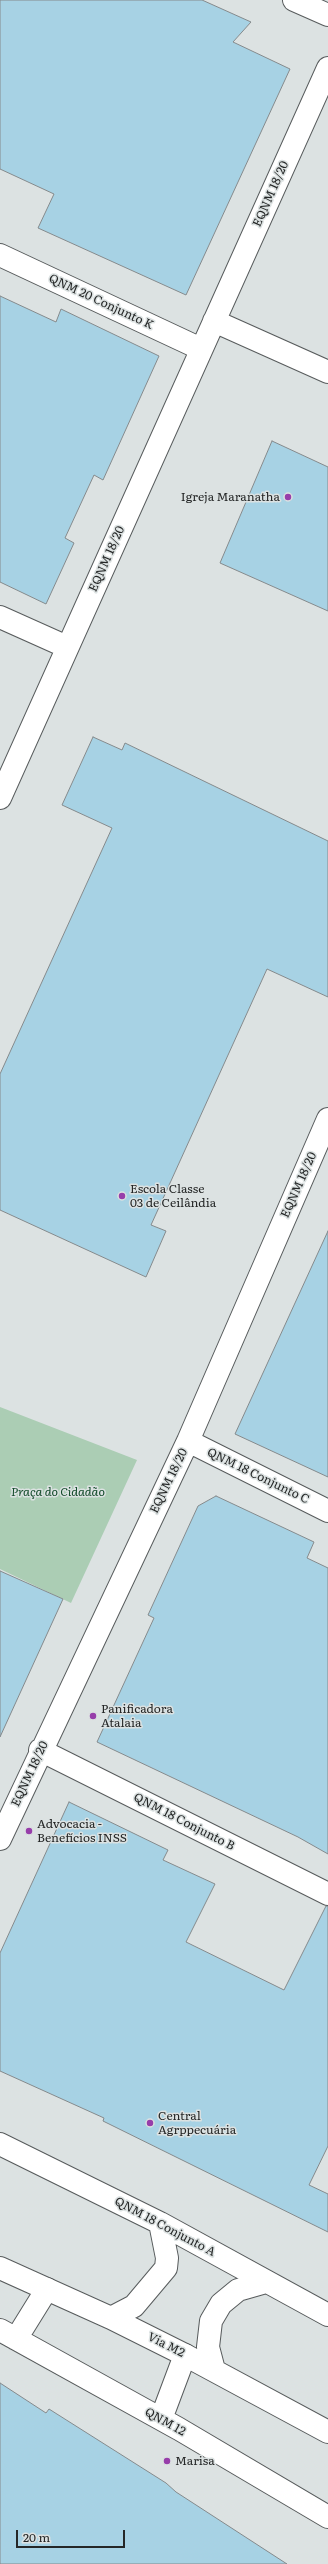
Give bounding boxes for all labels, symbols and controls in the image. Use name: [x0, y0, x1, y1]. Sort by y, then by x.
street label: EQNM 18/20: [250, 159, 292, 229]
street label: QNM 20 Conjunto K: [46, 271, 156, 333]
place label: Igreja Maranatha: [181, 490, 280, 504]
marker: Igreja Maranatha: [283, 492, 293, 502]
street label: EQNM 18/20: [86, 524, 128, 594]
street label: EQNM 18/20: [278, 1150, 320, 1220]
place label: Escola Classe 03 de Ceilândia: [130, 1182, 216, 1210]
marker: Escola Classe 03 de Ceilândia: [117, 1191, 127, 1201]
street label: QNM 18 Conjunto C: [205, 1445, 311, 1507]
street label: EQNM 18/20: [147, 1446, 191, 1516]
park label: Praça do Cidadão: [11, 1485, 105, 1499]
place label: Panificadora Atalaia: [101, 1702, 173, 1730]
marker: Panificadora Atalaia: [88, 1711, 98, 1721]
street label: EQNM 18/20: [9, 1739, 51, 1809]
street label: QNM 18 Conjunto B: [131, 1790, 237, 1854]
place label: Advocacia - Benefícios INSS: [37, 1817, 127, 1845]
marker: Advocacia - Benefícios INSS: [24, 1826, 34, 1836]
place label: Central Agrppecuária: [158, 2109, 236, 2137]
marker: Central Agrppecuária: [145, 2118, 155, 2128]
street label: QNM 18 Conjunto A: [112, 2194, 218, 2260]
street label: Via M2: [145, 2330, 187, 2360]
street label: QNM 12: [142, 2405, 188, 2439]
place label: Marisa: [175, 2454, 215, 2468]
marker: Marisa: [162, 2456, 172, 2466]
scale bar: [18, 2522, 127, 2548]
text: 20 m: [23, 2528, 50, 2546]

